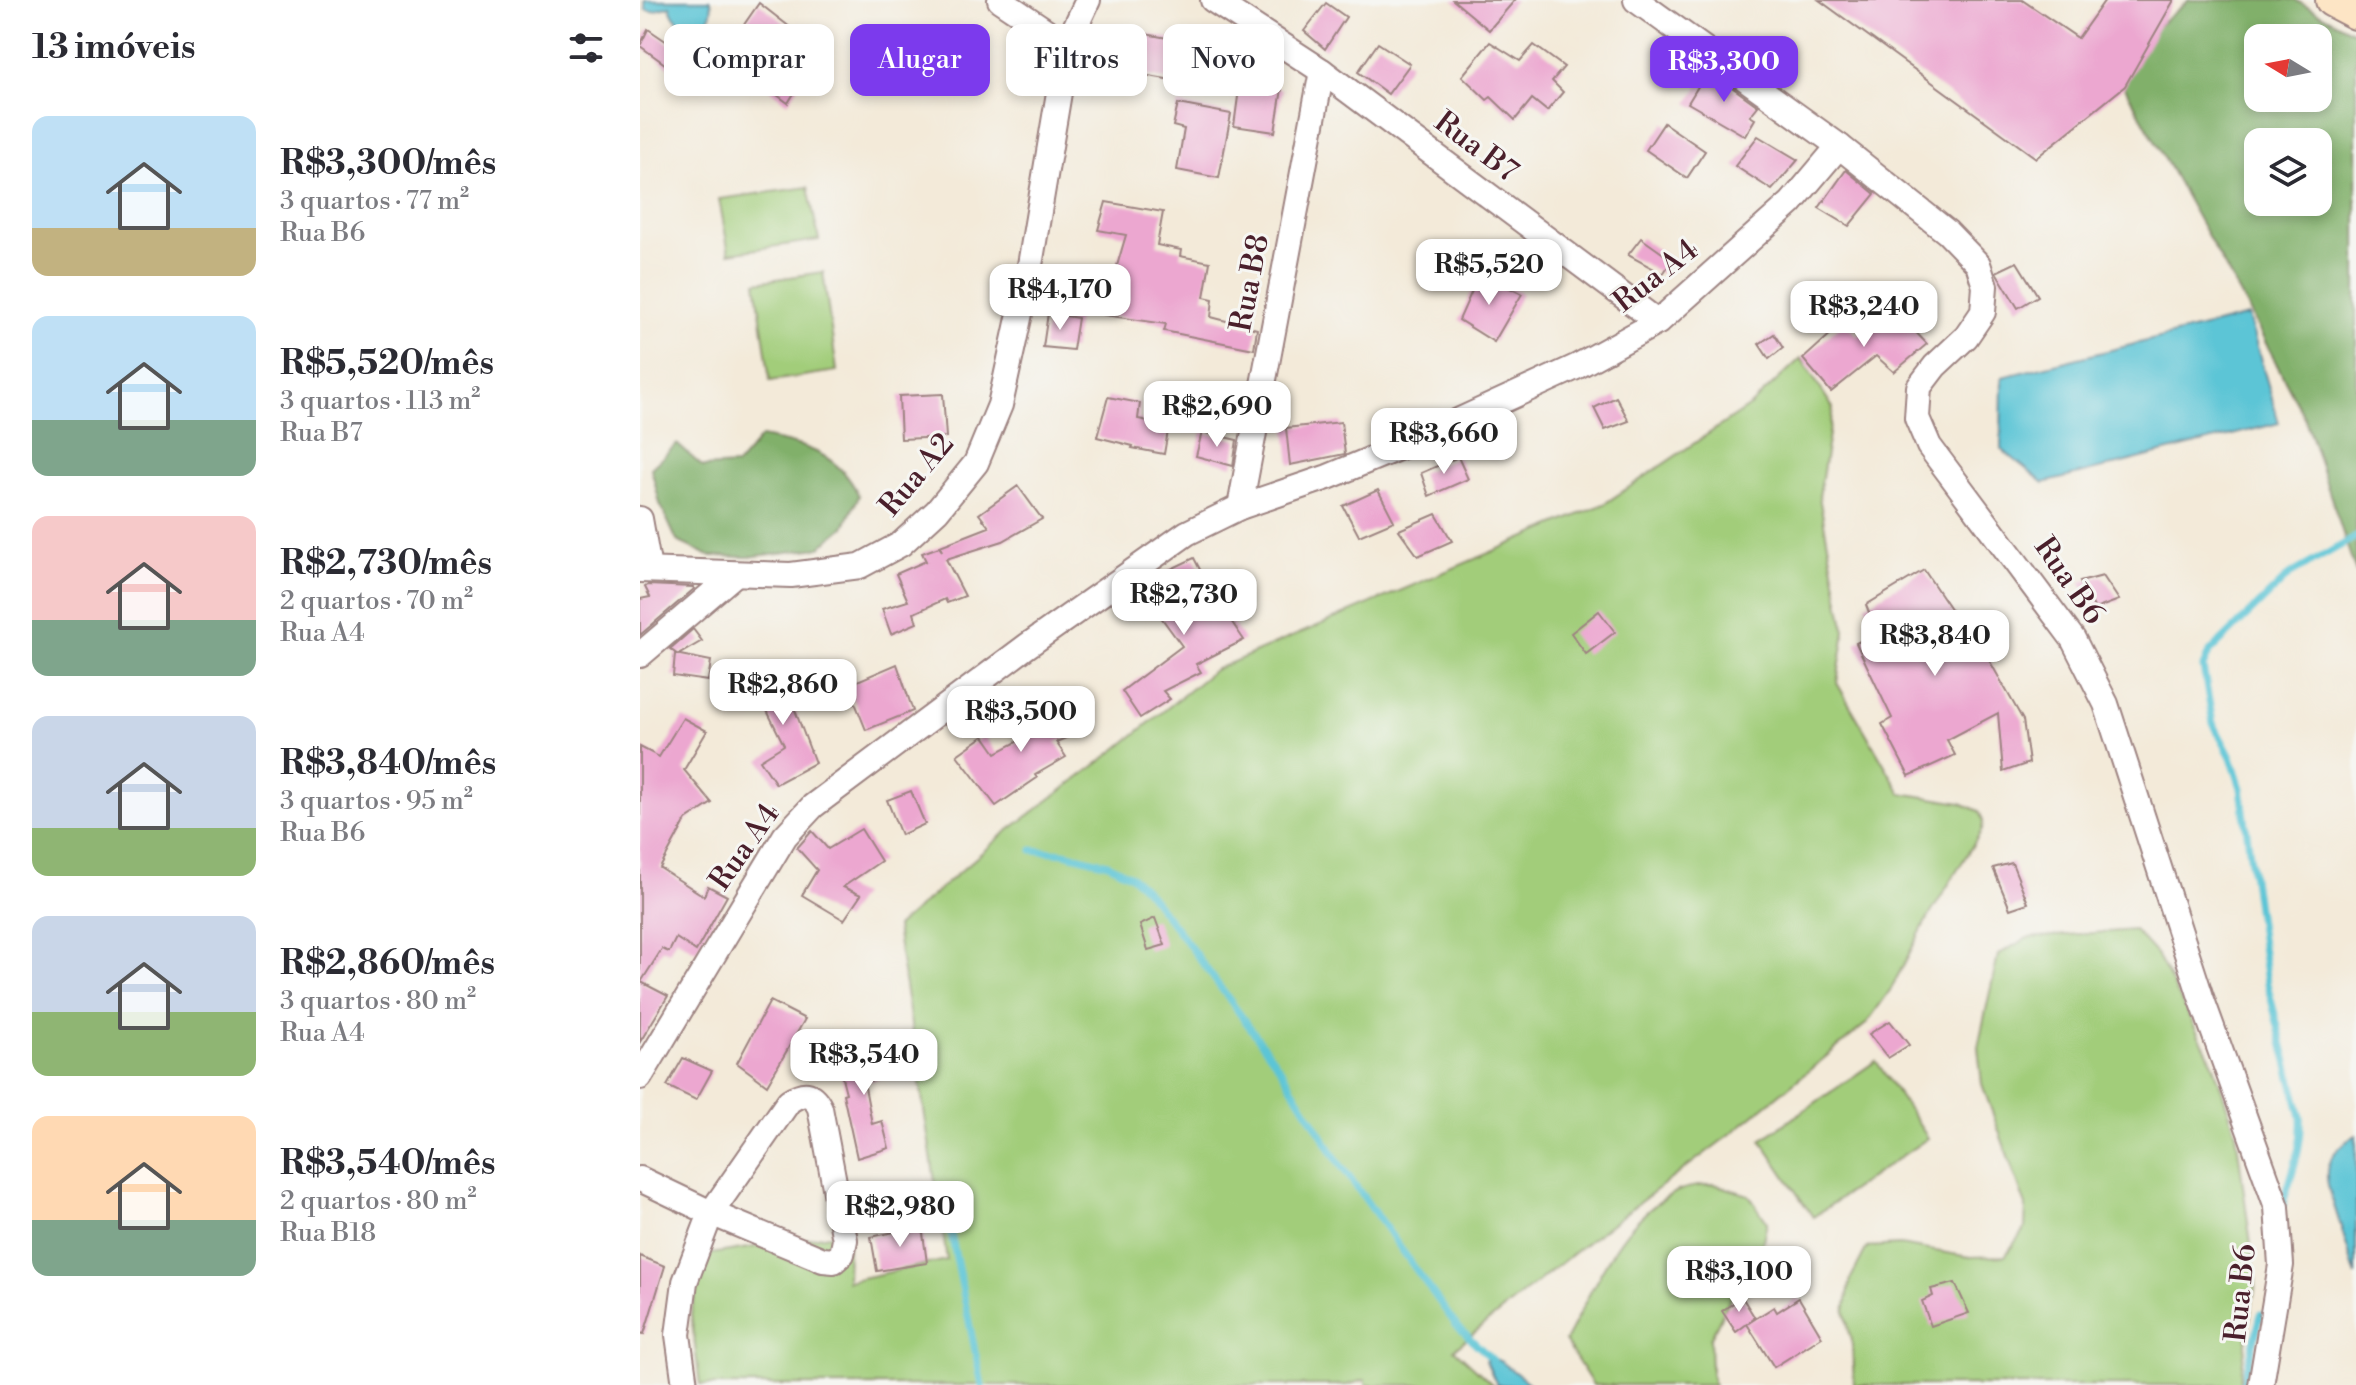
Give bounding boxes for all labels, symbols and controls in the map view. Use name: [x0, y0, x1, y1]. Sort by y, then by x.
chip: Comprar: [664, 24, 834, 96]
chip: Alugar: [850, 24, 990, 96]
chip: Filtros: [1006, 24, 1147, 96]
chip: Novo: [1163, 24, 1284, 96]
north arrow: [2244, 24, 2332, 112]
map controls: [2244, 24, 2332, 216]
icon: filters: [564, 26, 608, 70]
text: 13 imóveis: [32, 27, 195, 69]
pin: R$3,300: [1650, 36, 1798, 104]
text: R$3,300: [1668, 46, 1780, 78]
street label: Rua B7: [1426, 103, 1526, 191]
button: layers: [2244, 128, 2332, 216]
text: R$3,300/mês: [280, 143, 496, 185]
icon: home: [96, 148, 192, 244]
text: 3 quartos · 77 m²: [280, 185, 469, 217]
text: Rua B6: [280, 217, 365, 249]
street label: Rua B8: [1222, 231, 1278, 335]
street label: Rua A4: [1606, 231, 1706, 321]
pin: R$5,520: [1415, 239, 1563, 307]
text: R$5,520: [1434, 249, 1544, 281]
pin: R$4,170: [986, 264, 1134, 332]
text: R$4,170: [1008, 274, 1112, 306]
pin: R$3,240: [1790, 281, 1938, 349]
text: R$3,240: [1808, 291, 1920, 323]
text: R$5,520/mês: [280, 343, 494, 385]
icon: home: [96, 348, 192, 444]
pin: R$2,690: [1143, 381, 1291, 449]
text: 3 quartos · 113 m²: [280, 385, 480, 417]
text: R$2,690: [1162, 391, 1272, 423]
pin: R$3,660: [1370, 408, 1518, 476]
text: Rua B7: [280, 417, 363, 449]
text: R$3,660: [1389, 418, 1499, 450]
street label: Rua A2: [871, 426, 963, 524]
street label: Rua B6: [2025, 530, 2113, 632]
text: R$2,730/mês: [280, 543, 492, 585]
icon: home: [96, 548, 192, 644]
pin: R$2,730: [1110, 569, 1258, 637]
text: R$2,730: [1130, 579, 1238, 611]
text: 2 quartos · 70 m²: [280, 585, 473, 617]
pin: R$3,840: [1861, 610, 2009, 678]
text: Rua A4: [280, 617, 365, 649]
text: R$3,840: [1879, 620, 1991, 652]
pin: R$2,860: [709, 659, 857, 727]
text: R$2,860: [728, 669, 838, 701]
pin: R$3,500: [947, 686, 1095, 754]
text: R$3,500: [965, 696, 1077, 728]
text: R$3,840/mês: [280, 743, 496, 785]
icon: home: [96, 748, 192, 844]
text: 3 quartos · 95 m²: [280, 785, 473, 817]
street label: Rua A4: [701, 796, 789, 898]
text: Rua B6: [280, 817, 365, 849]
text: R$2,860/mês: [280, 943, 495, 985]
icon: home: [96, 948, 192, 1044]
text: 3 quartos · 80 m²: [280, 985, 476, 1017]
text: Rua A4: [280, 1017, 365, 1049]
pin: R$3,540: [790, 1029, 938, 1097]
text: R$3,540: [808, 1039, 920, 1071]
text: R$3,540/mês: [280, 1143, 496, 1185]
icon: home: [96, 1148, 192, 1244]
pin: R$2,980: [826, 1181, 974, 1249]
text: 2 quartos · 80 m²: [280, 1185, 477, 1217]
text: R$2,980: [845, 1191, 955, 1223]
text: Rua B18: [280, 1217, 376, 1249]
street label: Rua B6: [2217, 1242, 2265, 1344]
pin: R$3,100: [1665, 1246, 1813, 1314]
text: R$3,100: [1685, 1256, 1793, 1288]

